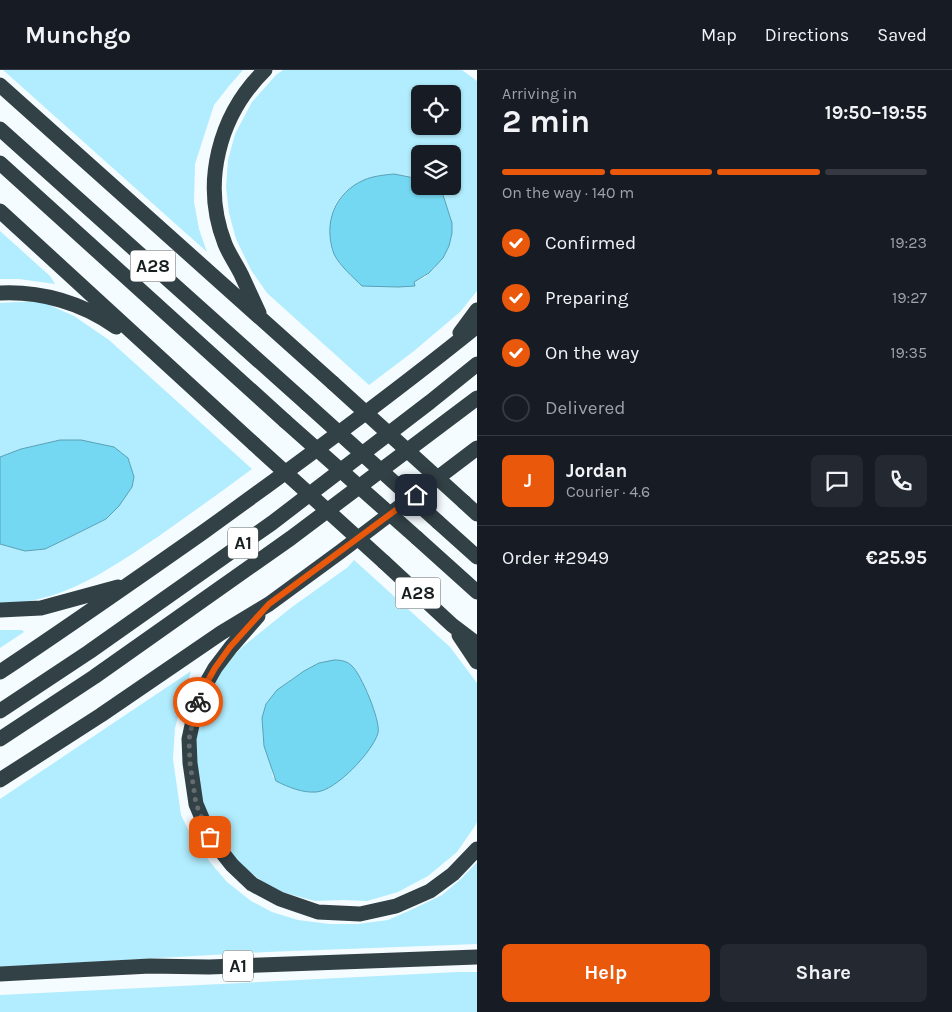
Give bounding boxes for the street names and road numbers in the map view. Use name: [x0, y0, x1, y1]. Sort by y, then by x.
road number: A28: [130, 250, 176, 282]
road number: A1: [228, 528, 258, 558]
road number: A28: [396, 578, 440, 608]
road number: A1: [223, 950, 253, 981]

